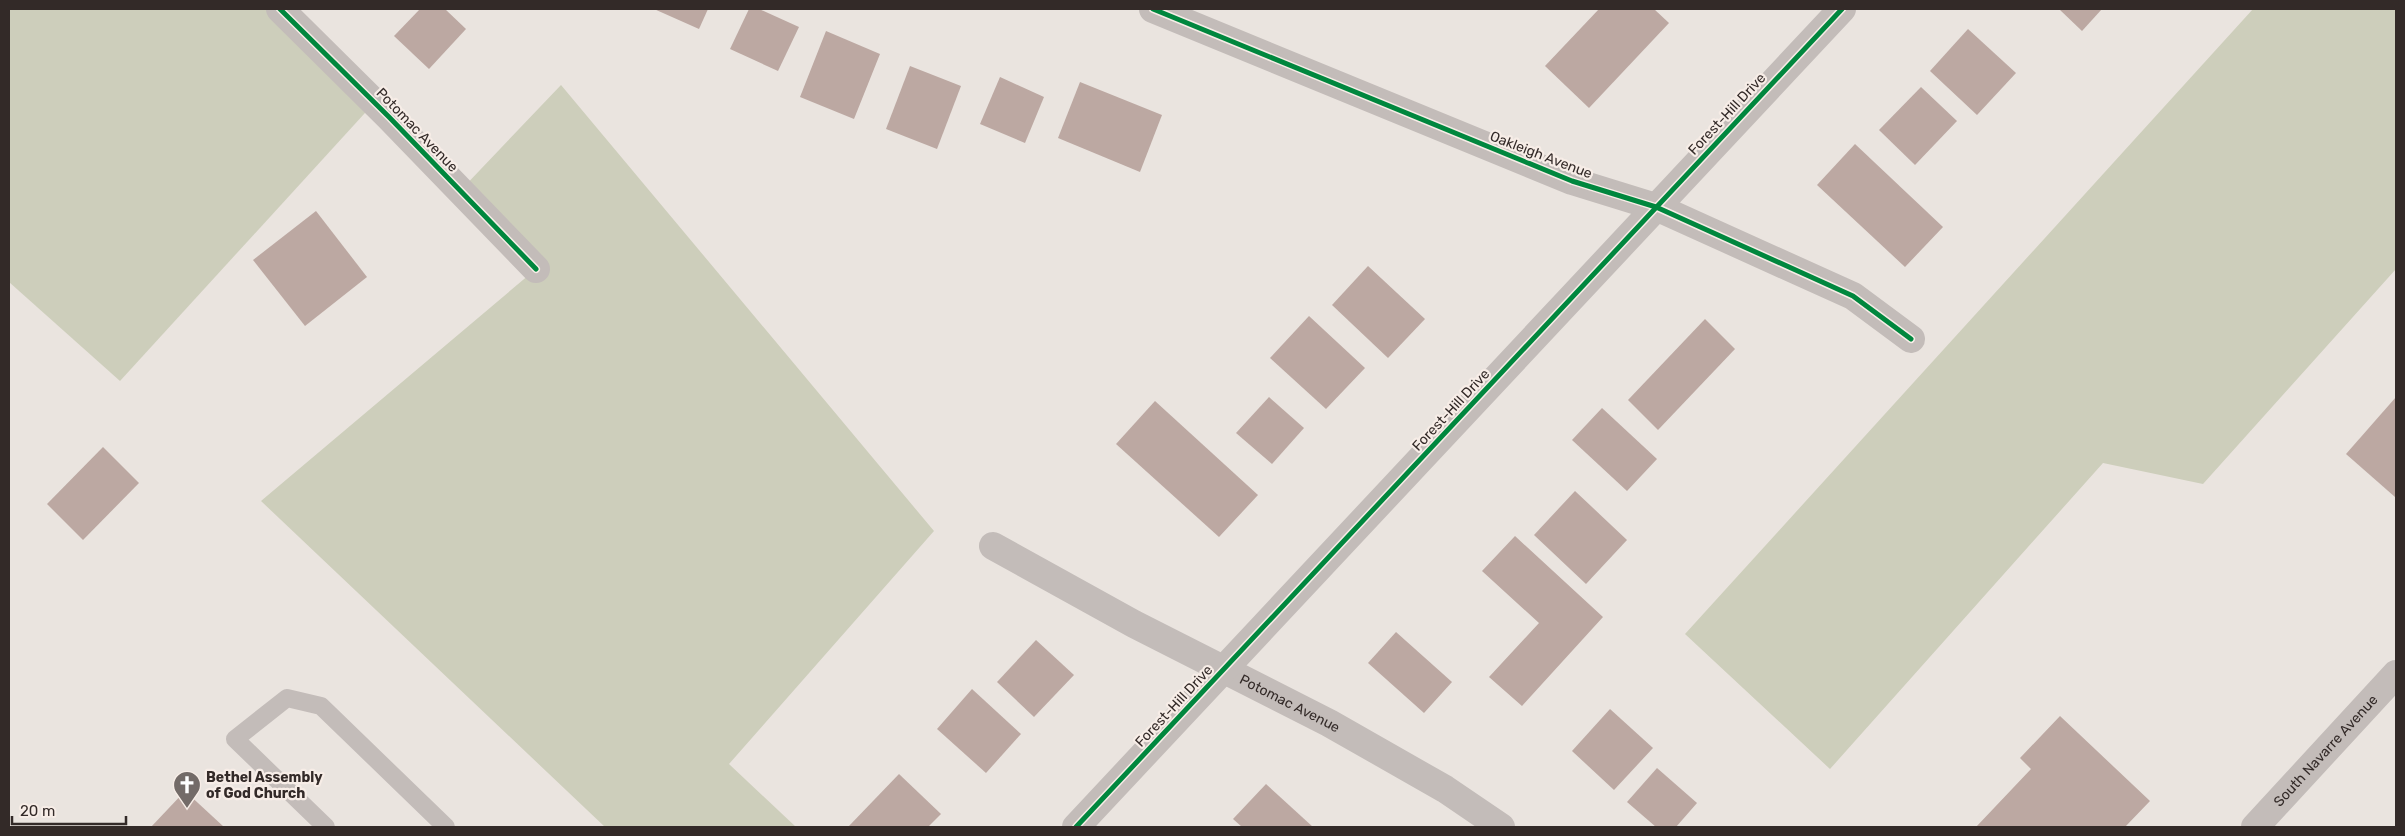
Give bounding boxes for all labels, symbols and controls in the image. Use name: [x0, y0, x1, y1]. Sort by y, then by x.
street label: Forest-Hill Drive: [1685, 69, 1769, 158]
street label: Potomac Avenue: [373, 84, 462, 176]
street label: Oakleigh Avenue: [1488, 128, 1595, 182]
street label: Forest-Hill Drive: [1409, 365, 1493, 454]
street label: Forest-Hill Drive: [1132, 661, 1216, 750]
street label: Potomac Avenue: [1237, 671, 1343, 736]
street label: South Navarre Avenue: [2270, 691, 2381, 810]
place label: Bethel Assembly of God Church: [206, 769, 323, 802]
church icon: Bethel Assembly of God Church: [172, 770, 202, 809]
scale bar: [12, 794, 126, 826]
text: 20 m: [20, 802, 55, 820]

